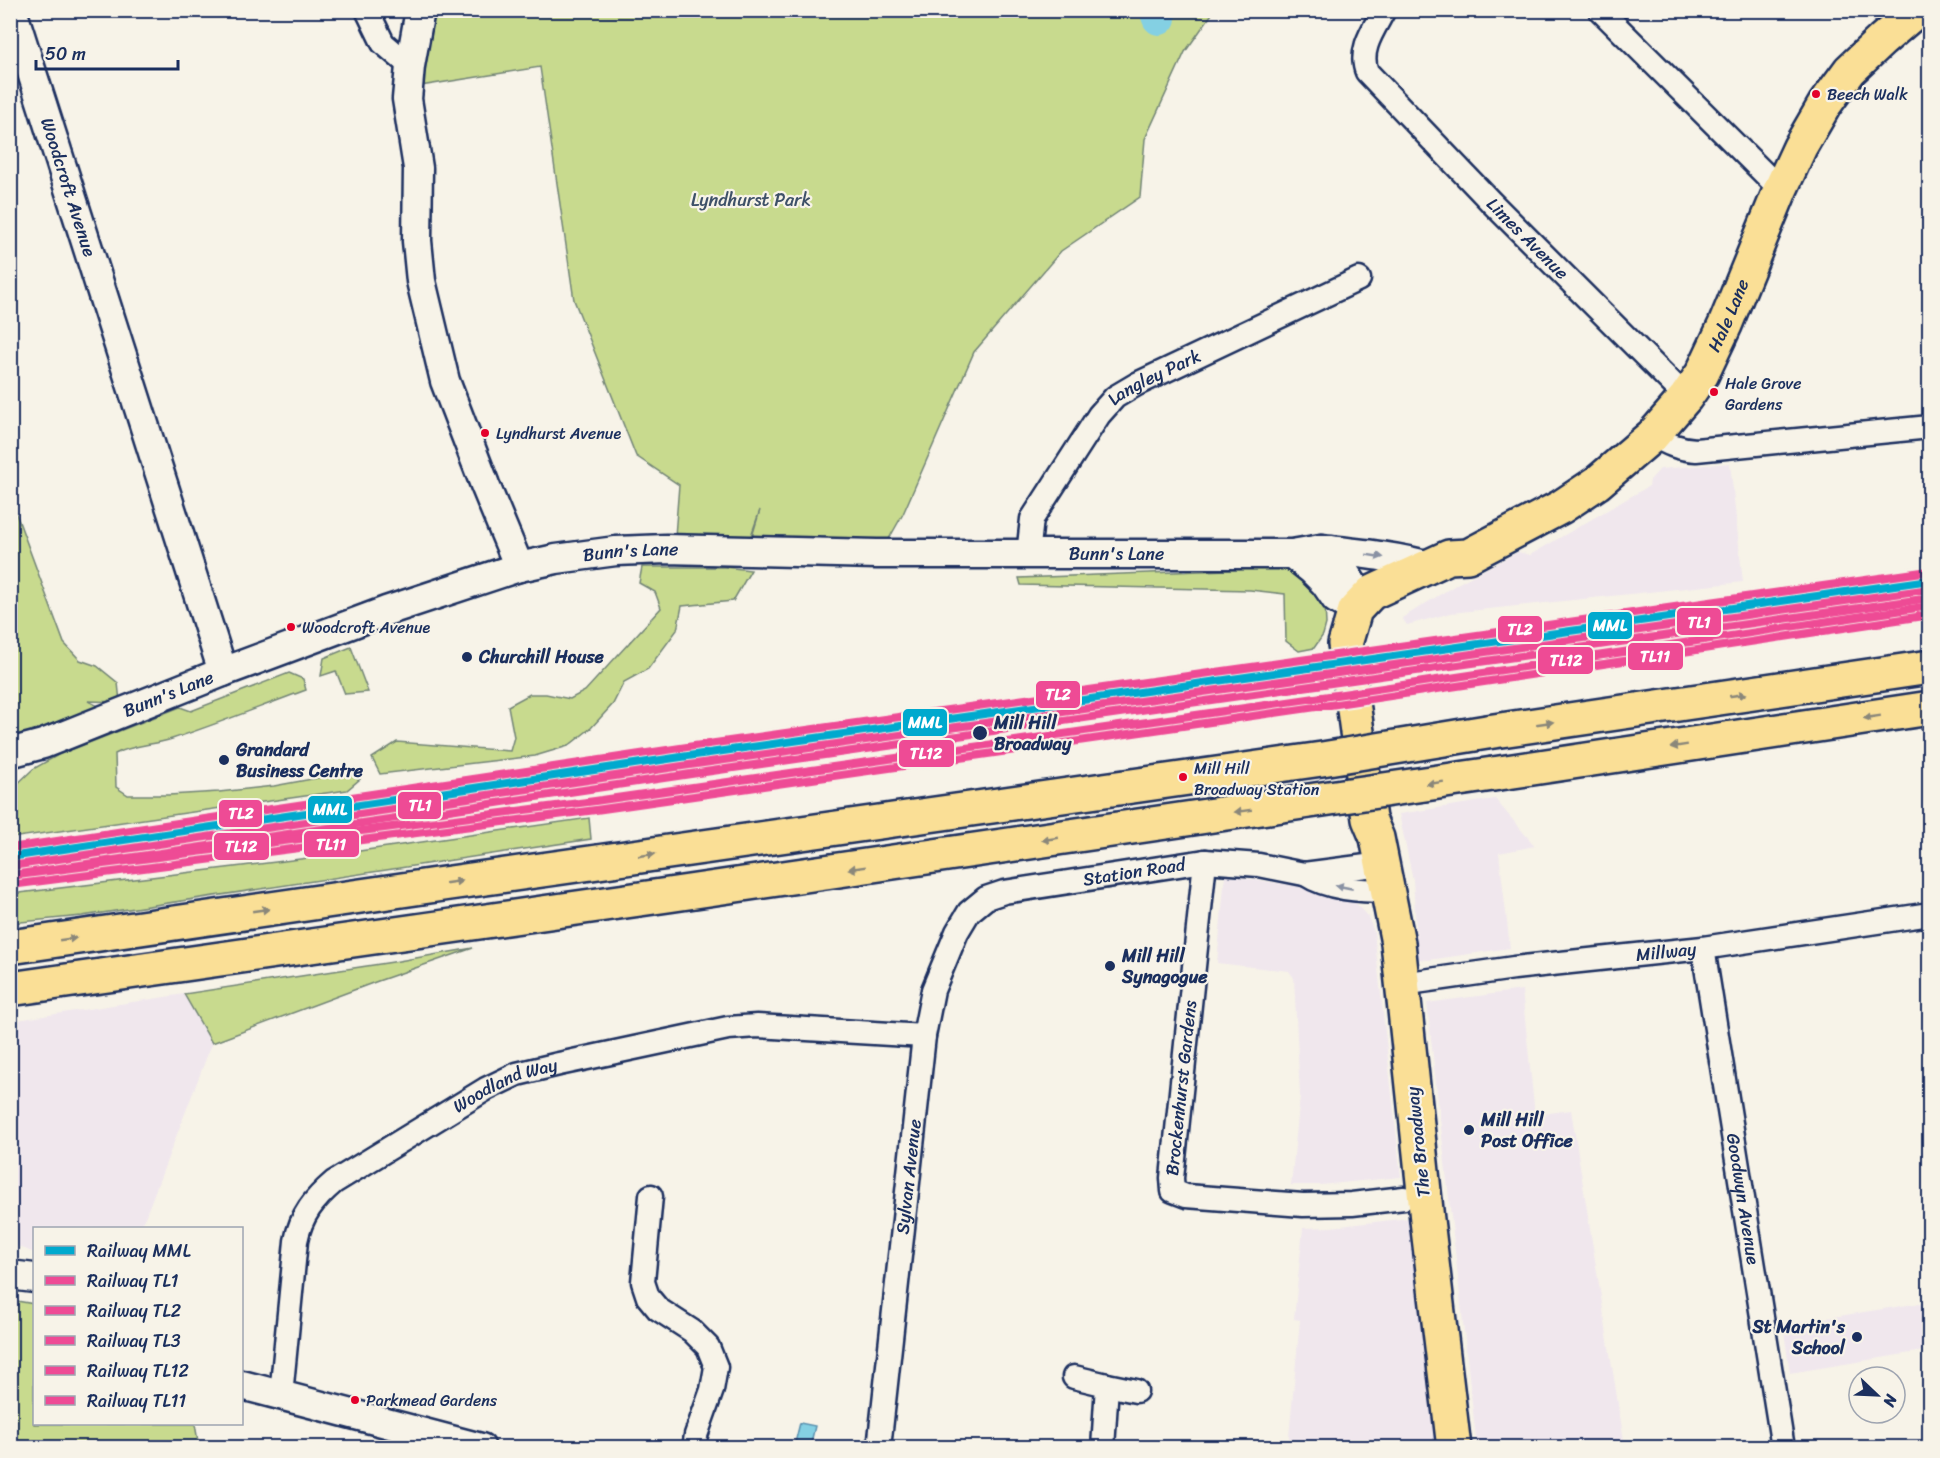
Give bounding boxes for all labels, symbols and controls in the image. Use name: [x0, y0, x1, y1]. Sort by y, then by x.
scale bar: [36, 33, 178, 71]
text: 50 m: [45, 38, 86, 70]
place label: Beech Walk: [1827, 80, 1908, 109]
marker: Beech Walk: [1810, 88, 1822, 100]
street label: Woodcroft Avenue: [31, 114, 106, 261]
park label: Lyndhurst Park: [691, 184, 811, 216]
street label: Limes Avenue: [1478, 189, 1577, 288]
street label: Hale Lane: [1698, 274, 1758, 358]
street label: Langley Park: [1099, 340, 1206, 413]
place label: Hale Grove Gardens: [1725, 369, 1801, 419]
marker: Hale Grove Gardens: [1708, 386, 1720, 398]
place label: Lyndhurst Avenue: [496, 419, 621, 448]
marker: Lyndhurst Avenue: [479, 427, 491, 439]
street label: Bunn's Lane: [581, 533, 679, 571]
street label: Bunn's Lane: [1069, 538, 1164, 570]
one-way arrow: [1366, 551, 1385, 560]
line badge: TL1: [1676, 607, 1722, 636]
text: TL1: [1687, 608, 1711, 637]
line badge: MML: [1587, 611, 1633, 640]
text: MML: [1592, 611, 1628, 640]
place label: Woodcroft Avenue: [302, 613, 430, 642]
line badge: TL2: [1497, 615, 1543, 643]
text: TL2: [1507, 615, 1534, 644]
marker: Woodcroft Avenue: [285, 621, 297, 633]
place label: Churchill House: [478, 641, 605, 673]
line badge: TL11: [1627, 642, 1684, 671]
text: TL11: [1640, 642, 1670, 671]
line badge: TL12: [1537, 646, 1594, 675]
text: TL12: [1550, 646, 1583, 675]
marker: Churchill House: [460, 650, 474, 664]
street label: Bunn's Lane: [118, 661, 219, 726]
line badge: TL2: [1035, 680, 1081, 709]
text: TL2: [1045, 680, 1072, 709]
one-way arrow: [1728, 691, 1747, 700]
place label: Mill Hill Broadway: [993, 707, 1072, 760]
line badge: MML: [902, 708, 948, 737]
text: MML: [907, 708, 943, 737]
one-way arrow: [1862, 712, 1881, 721]
one-way arrow: [1535, 719, 1554, 728]
marker: Mill Hill Broadway: [971, 724, 989, 742]
place label: Grandard Business Centre: [235, 734, 364, 787]
line badge: TL12: [898, 739, 955, 768]
text: TL12: [910, 739, 943, 768]
one-way arrow: [1669, 741, 1688, 750]
marker: Grandard Business Centre: [217, 753, 231, 767]
place label: Mill Hill Broadway Station: [1194, 754, 1320, 804]
marker: Mill Hill Broadway Station: [1177, 771, 1189, 783]
one-way arrow: [1426, 778, 1445, 787]
line badge: TL1: [397, 791, 442, 820]
text: TL1: [408, 791, 432, 820]
line badge: MML: [307, 795, 353, 824]
text: MML: [312, 795, 348, 824]
line badge: TL2: [218, 799, 263, 828]
text: TL2: [228, 799, 255, 828]
one-way arrow: [1233, 806, 1252, 815]
line badge: TL11: [303, 830, 360, 858]
text: TL11: [316, 830, 346, 859]
line badge: TL12: [213, 832, 270, 861]
text: TL12: [225, 832, 258, 861]
one-way arrow: [1040, 835, 1059, 844]
street label: Station Road: [1081, 848, 1189, 896]
one-way arrow: [638, 850, 657, 859]
one-way arrow: [847, 863, 866, 872]
one-way arrow: [445, 877, 464, 886]
one-way arrow: [1335, 882, 1354, 891]
one-way arrow: [252, 906, 271, 915]
street label: Millway: [1634, 933, 1699, 971]
one-way arrow: [59, 934, 78, 943]
place label: Mill Hill Synagogue: [1121, 940, 1208, 993]
marker: Mill Hill Synagogue: [1103, 959, 1117, 973]
street label: Brockenhurst Gardens: [1156, 998, 1206, 1177]
street label: Woodland Way: [446, 1049, 561, 1122]
street label: The Broadway: [1396, 1085, 1440, 1199]
place label: Mill Hill Post Office: [1480, 1104, 1573, 1157]
street label: Sylvan Avenue: [886, 1117, 931, 1236]
marker: Mill Hill Post Office: [1462, 1123, 1476, 1137]
street label: Goodwyn Avenue: [1717, 1131, 1769, 1267]
legend: [33, 1227, 243, 1425]
text: Railway MML: [87, 1235, 192, 1267]
text: Railway TL1: [87, 1265, 179, 1297]
text: Railway TL2: [87, 1295, 181, 1327]
place label: St Martin's School: [1751, 1311, 1846, 1364]
text: Railway TL3: [87, 1325, 181, 1357]
marker: St Martin's School: [1850, 1330, 1864, 1344]
text: Railway TL12: [87, 1355, 189, 1387]
north arrow: [1847, 1365, 1907, 1425]
text: Railway TL11: [87, 1385, 186, 1417]
place label: Parkmead Gardens: [366, 1386, 498, 1415]
text: N: [1874, 1389, 1906, 1412]
marker: Parkmead Gardens: [349, 1394, 361, 1406]

